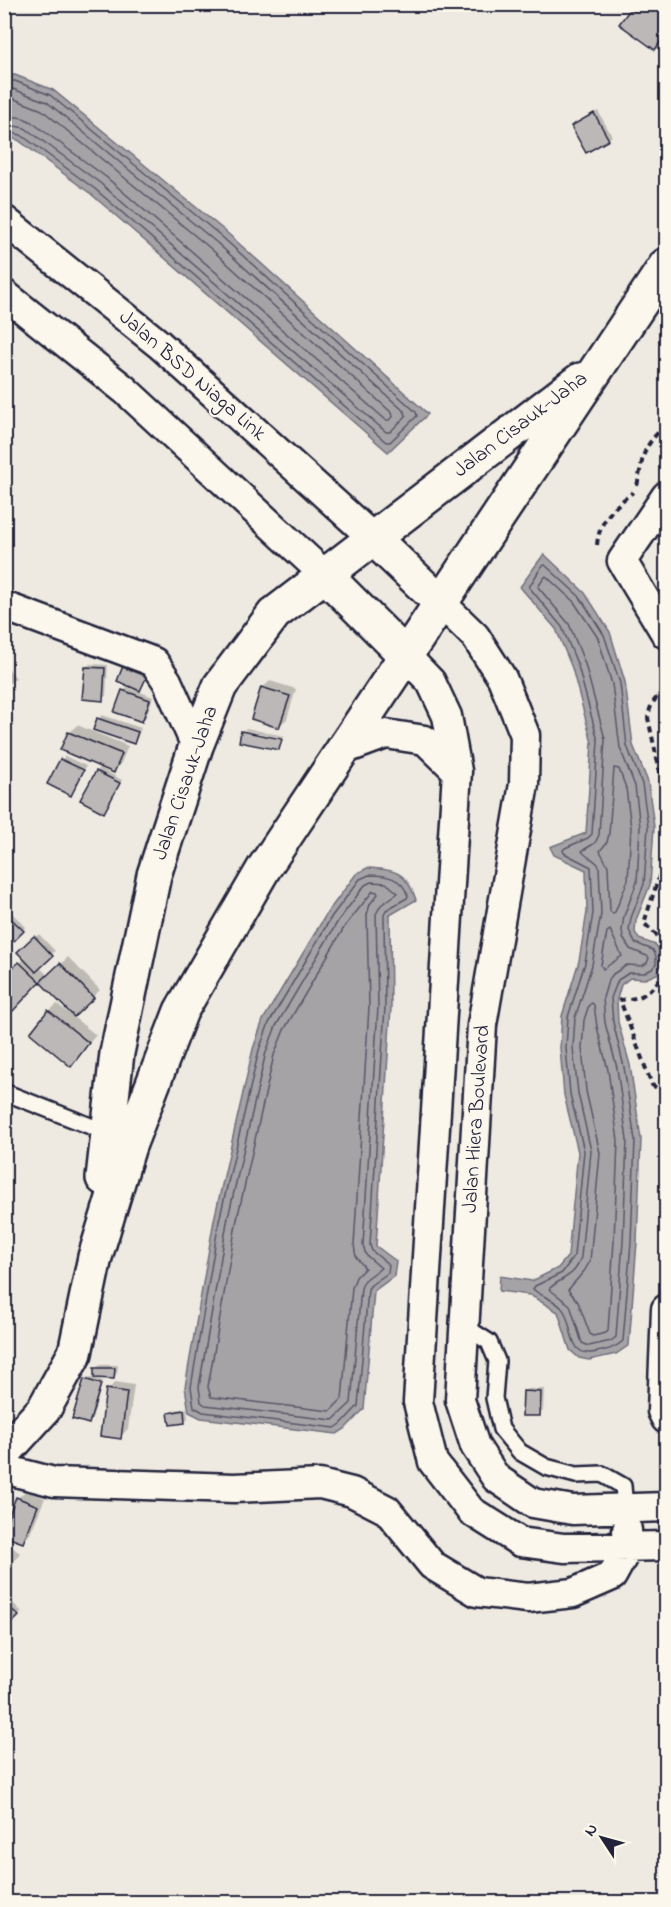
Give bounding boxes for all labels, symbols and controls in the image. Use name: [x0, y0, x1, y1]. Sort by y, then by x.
street label: Jalan BSD Niaga Link: [110, 303, 273, 451]
street label: Jalan Cisauk-Jaha: [448, 364, 594, 486]
street label: Jalan Cisauk-Jaha: [146, 702, 226, 864]
street label: Jalan Hiera Boulevard: [455, 1024, 499, 1214]
north arrow: [572, 1808, 632, 1868]
text: N: [579, 1819, 604, 1842]

